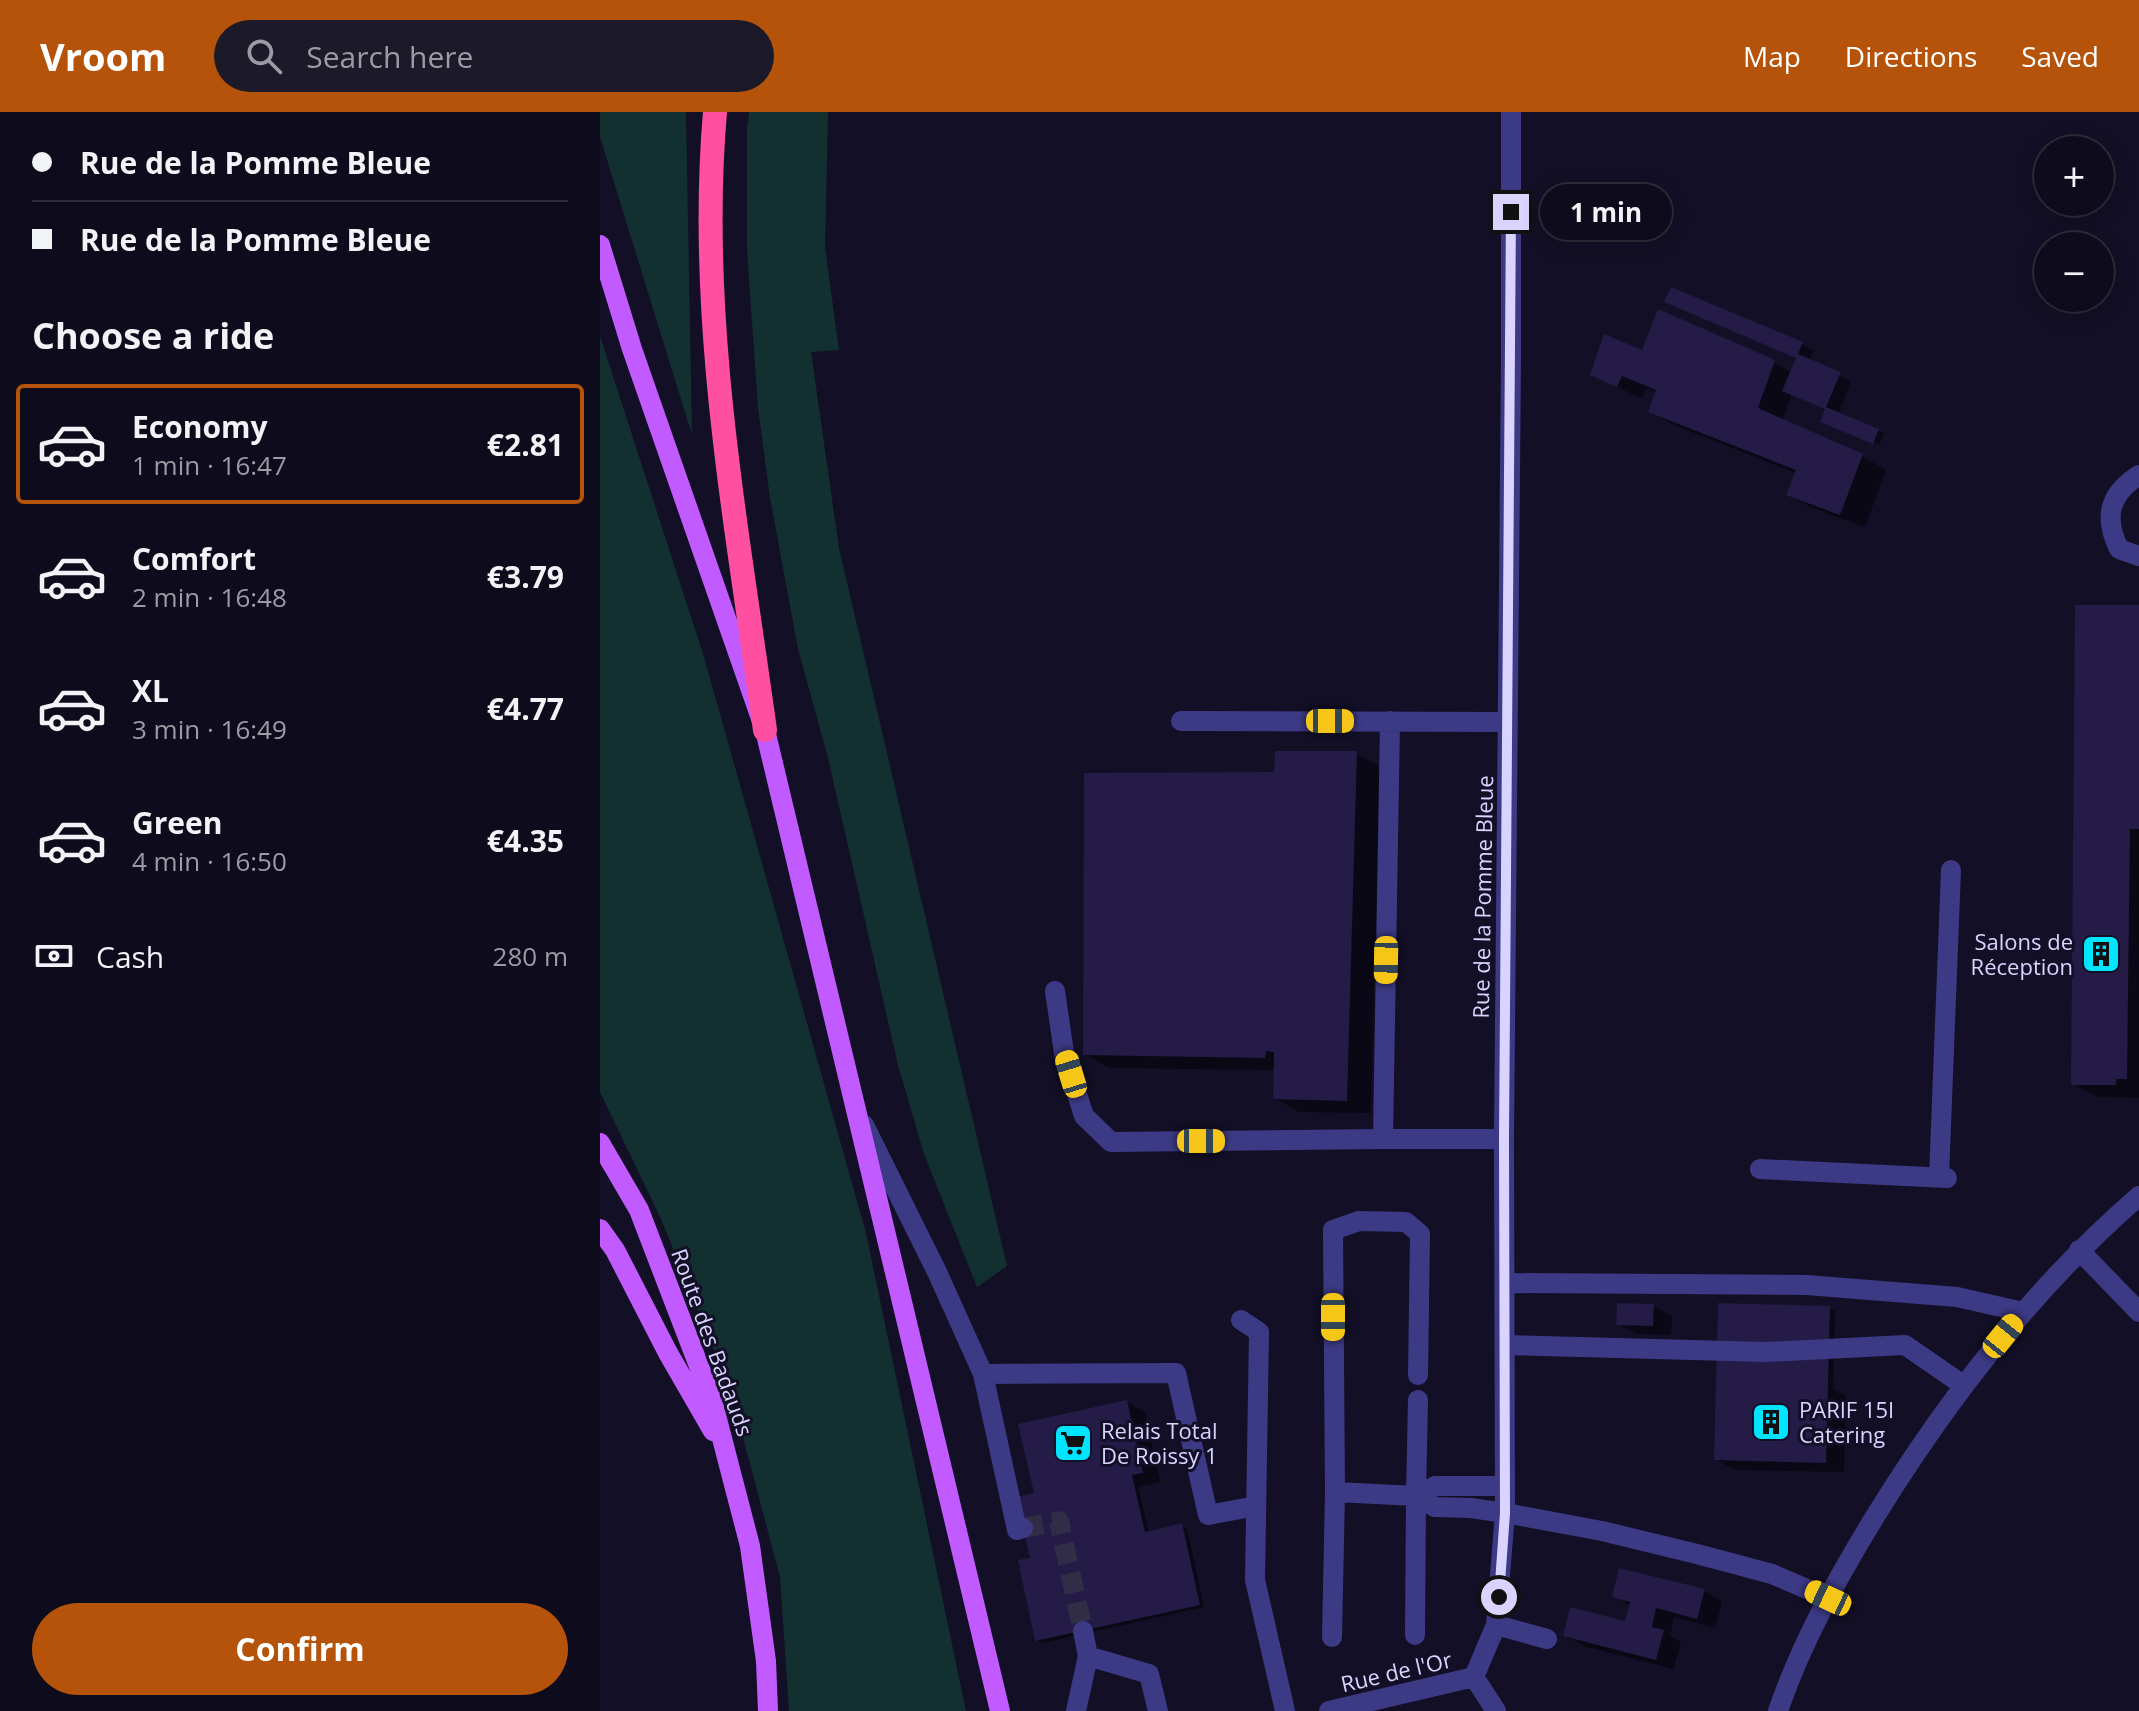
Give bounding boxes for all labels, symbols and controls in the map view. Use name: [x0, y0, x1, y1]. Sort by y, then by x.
search box: [214, 20, 774, 92]
text: Vroom: [40, 30, 166, 82]
icon: search: [242, 34, 286, 78]
text: Search here: [306, 36, 473, 77]
text: Map: [1743, 37, 1801, 75]
text: Directions: [1845, 37, 1977, 75]
text: Saved: [2021, 37, 2099, 75]
map controls: [2034, 136, 2114, 312]
button: +: [2034, 136, 2114, 216]
text: Rue de la Pomme Bleue: [80, 142, 431, 183]
callout: 1 min: [1539, 184, 1671, 240]
route end: [1493, 194, 1529, 230]
text: 1 min: [1570, 194, 1642, 230]
text: Rue de la Pomme Bleue: [80, 219, 431, 260]
button: −: [2034, 232, 2114, 312]
text: Choose a ride: [32, 311, 274, 360]
text: Economy: [132, 406, 268, 447]
icon: car: [36, 408, 108, 480]
text: €2.81: [487, 424, 564, 465]
text: 1 min · 16:47: [132, 447, 287, 483]
text: Comfort: [132, 538, 256, 579]
icon: car: [36, 540, 108, 612]
text: €3.79: [487, 556, 564, 597]
text: 2 min · 16:48: [132, 579, 287, 615]
text: XL: [132, 670, 169, 711]
icon: car: [36, 672, 108, 744]
text: €4.77: [487, 688, 564, 729]
car: [1306, 709, 1354, 733]
text: 3 min · 16:49: [132, 711, 287, 747]
street label: Rue de la Pomme Bleue: [1465, 775, 1499, 1019]
text: Green: [132, 802, 223, 843]
icon: car: [36, 804, 108, 876]
text: €4.35: [487, 820, 564, 861]
text: 4 min · 16:50: [132, 843, 287, 879]
place label: Salons de Réception: [1971, 926, 2073, 981]
building icon: Salons de Réception: [2080, 933, 2122, 975]
icon: cash: [32, 934, 76, 978]
text: Cash: [96, 936, 164, 977]
car: [1374, 936, 1398, 984]
text: 280 m: [493, 938, 568, 974]
car: [1053, 1048, 1089, 1100]
car: [1177, 1129, 1225, 1153]
street label: Route des Badauds: [665, 1244, 761, 1440]
car: [1321, 1293, 1345, 1341]
car: [1979, 1310, 2027, 1362]
place label: PARIF 15I Catering: [1799, 1394, 1894, 1449]
building icon: PARIF 15I Catering: [1750, 1401, 1792, 1443]
place label: Relais Total De Roissy 1: [1101, 1415, 1218, 1470]
supermarket icon: Relais Total De Roissy 1: [1052, 1422, 1094, 1464]
car: [1801, 1577, 1855, 1619]
route start: [1481, 1579, 1517, 1615]
button: Confirm: [32, 1603, 568, 1695]
street label: Rue de l'Or: [1337, 1644, 1455, 1698]

